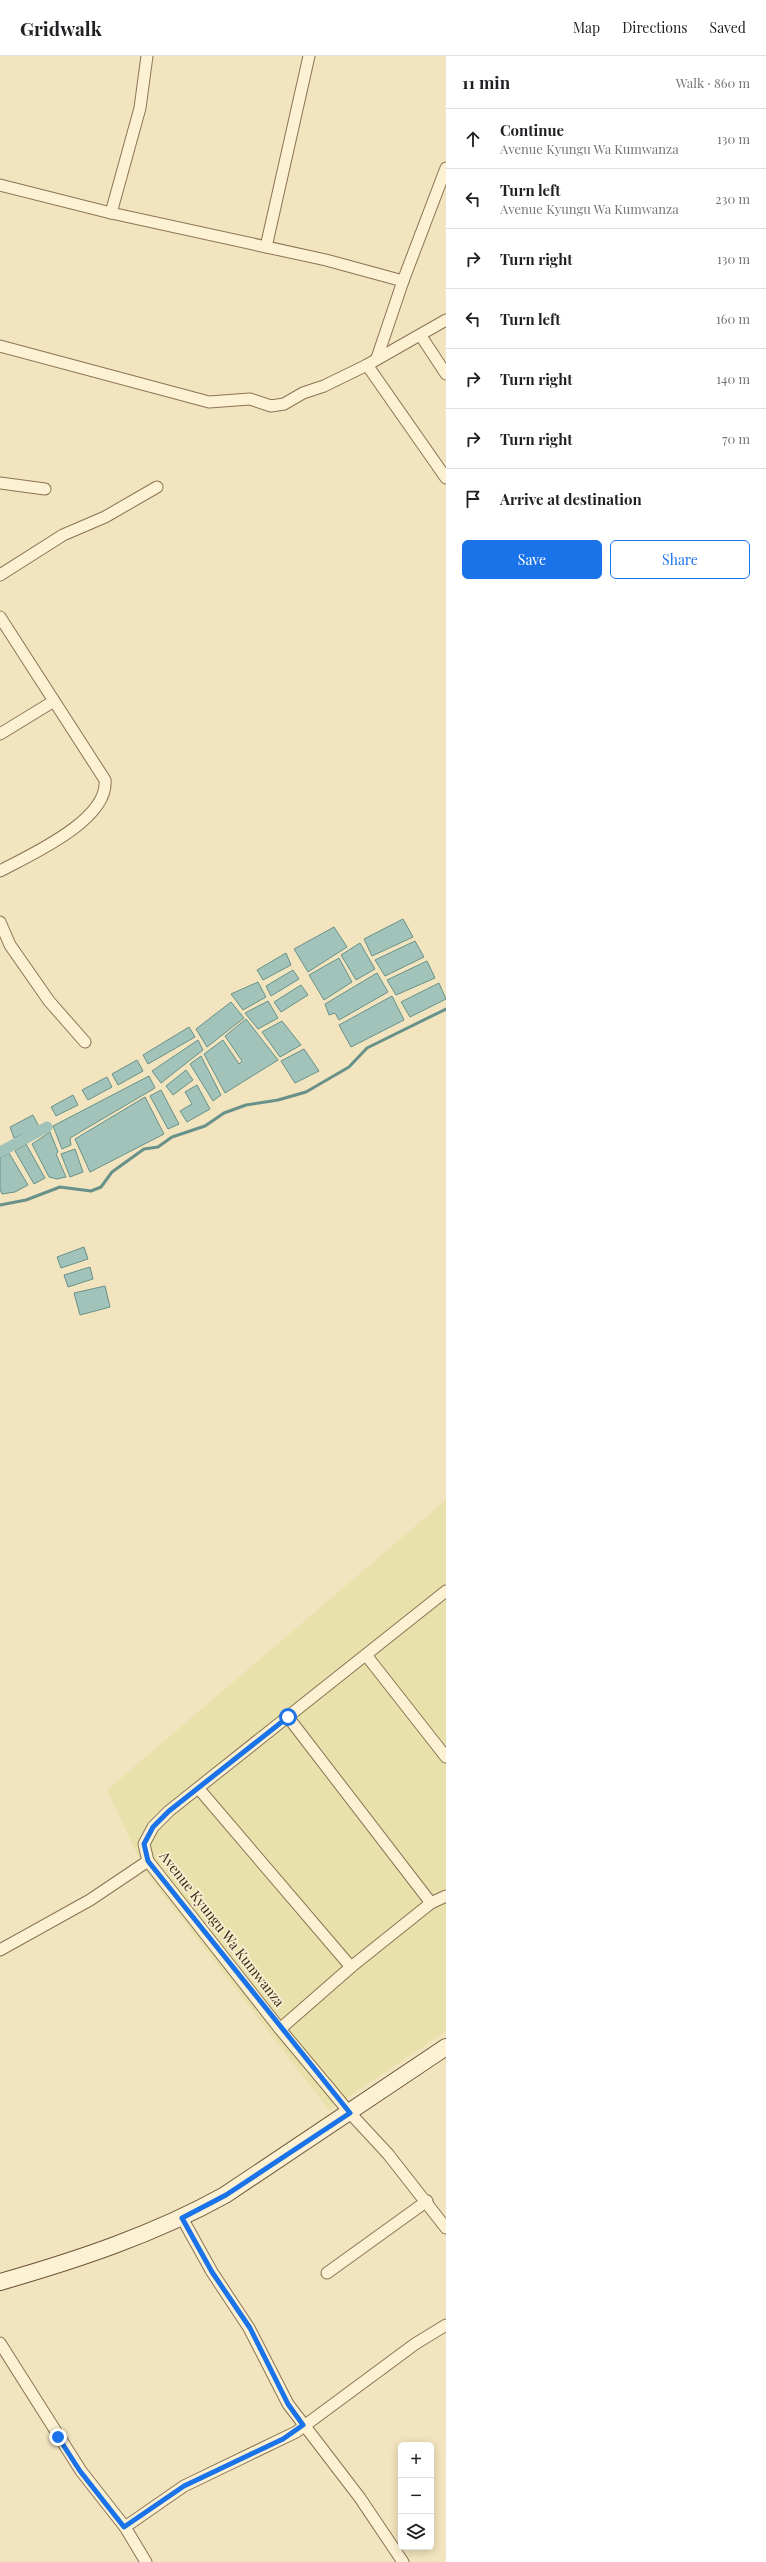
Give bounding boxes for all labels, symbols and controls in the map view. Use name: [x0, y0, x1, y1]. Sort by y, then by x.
text: Gridwalk: [20, 15, 102, 41]
text: Map: [573, 18, 600, 37]
text: Directions: [622, 18, 688, 37]
text: Saved: [710, 18, 746, 37]
text: 11 min: [462, 71, 510, 93]
text: Walk · 860 m: [676, 74, 750, 91]
text: Continue: [500, 120, 564, 140]
icon: ahead: [462, 128, 484, 150]
text: 130 m: [717, 130, 750, 147]
text: Avenue Kyungu Wa Kumwanza: [500, 140, 679, 157]
text: Turn left: [500, 180, 561, 200]
icon: left: [462, 188, 484, 210]
text: 230 m: [715, 190, 750, 207]
text: Avenue Kyungu Wa Kumwanza: [500, 200, 679, 217]
icon: right: [462, 248, 484, 270]
text: Turn right: [500, 249, 573, 269]
text: 130 m: [717, 250, 750, 267]
icon: left: [462, 308, 484, 330]
text: Turn left: [500, 309, 561, 329]
text: 160 m: [716, 310, 750, 327]
icon: right: [462, 368, 484, 390]
text: Turn right: [500, 369, 573, 389]
text: 140 m: [716, 370, 750, 387]
icon: right: [462, 428, 484, 450]
text: Turn right: [500, 429, 573, 449]
text: 70 m: [722, 430, 750, 447]
icon: arrive: [462, 488, 484, 510]
text: Arrive at destination: [500, 489, 642, 509]
button: Save: [462, 540, 602, 579]
button: Share: [610, 540, 750, 579]
route start: [279, 1708, 297, 1726]
street label: Avenue Kyungu Wa Kumwanza: [155, 1846, 289, 2010]
route end: [49, 2428, 67, 2446]
map controls: [398, 2442, 434, 2550]
button: +: [398, 2442, 434, 2478]
button: −: [398, 2478, 434, 2514]
button: layers: [398, 2514, 434, 2550]

